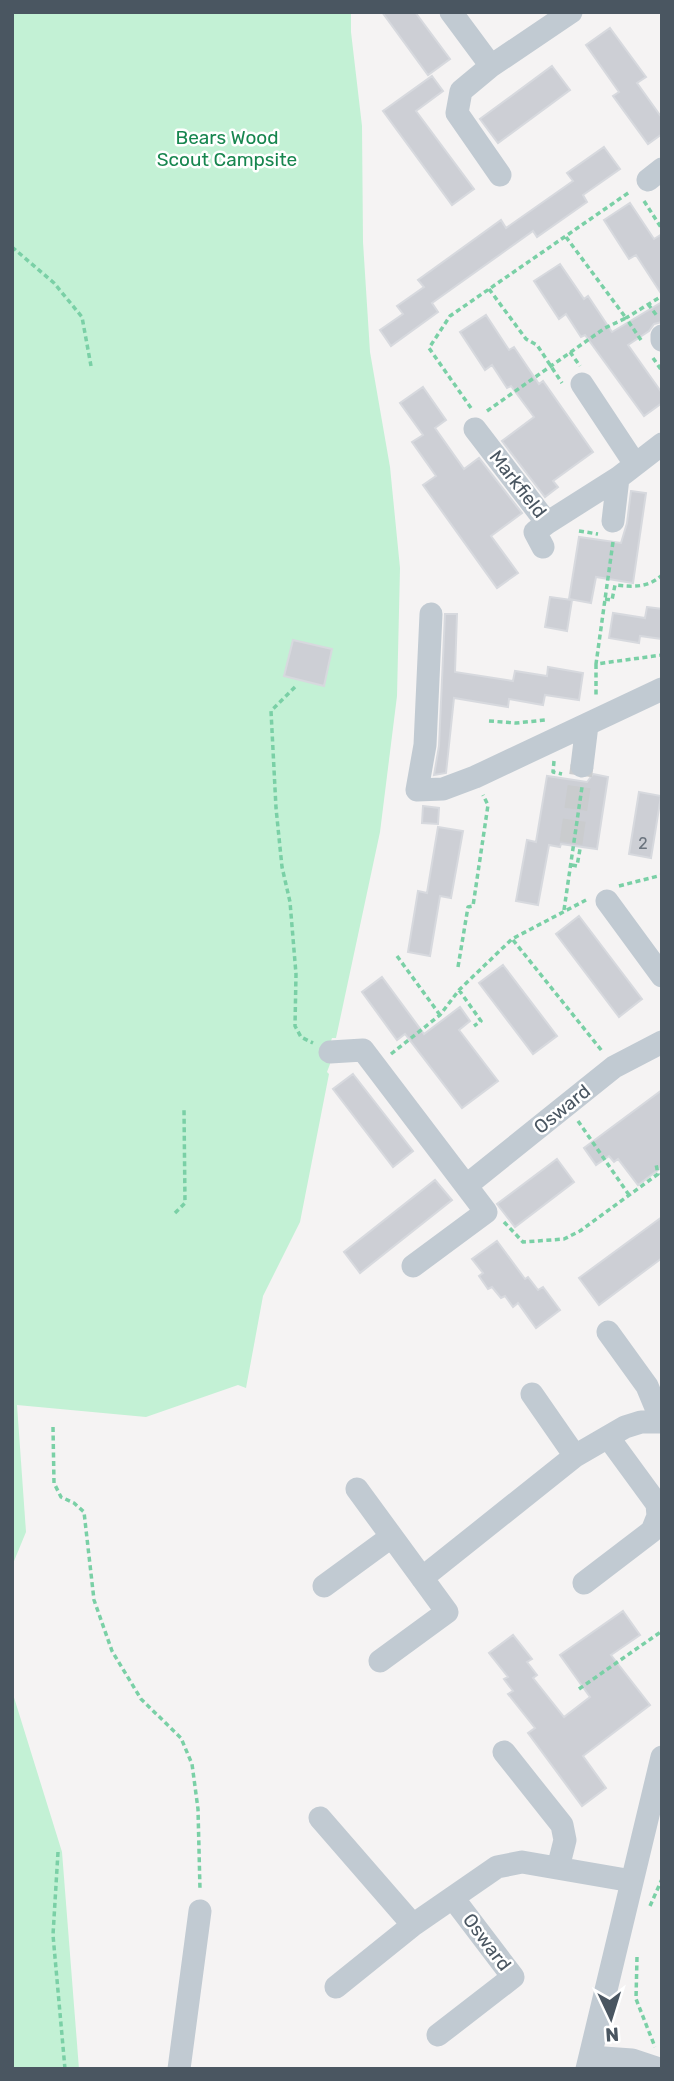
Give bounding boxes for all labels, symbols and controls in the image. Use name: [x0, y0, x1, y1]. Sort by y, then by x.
park label: Bears Wood Scout Campsite: [157, 126, 297, 171]
street label: Markfield: [484, 446, 552, 522]
house number: 2: [638, 834, 648, 853]
street label: Osward: [529, 1079, 595, 1139]
street label: Osward: [458, 1909, 516, 1975]
north arrow: [576, 1983, 646, 2053]
text: N: [605, 2023, 620, 2046]

